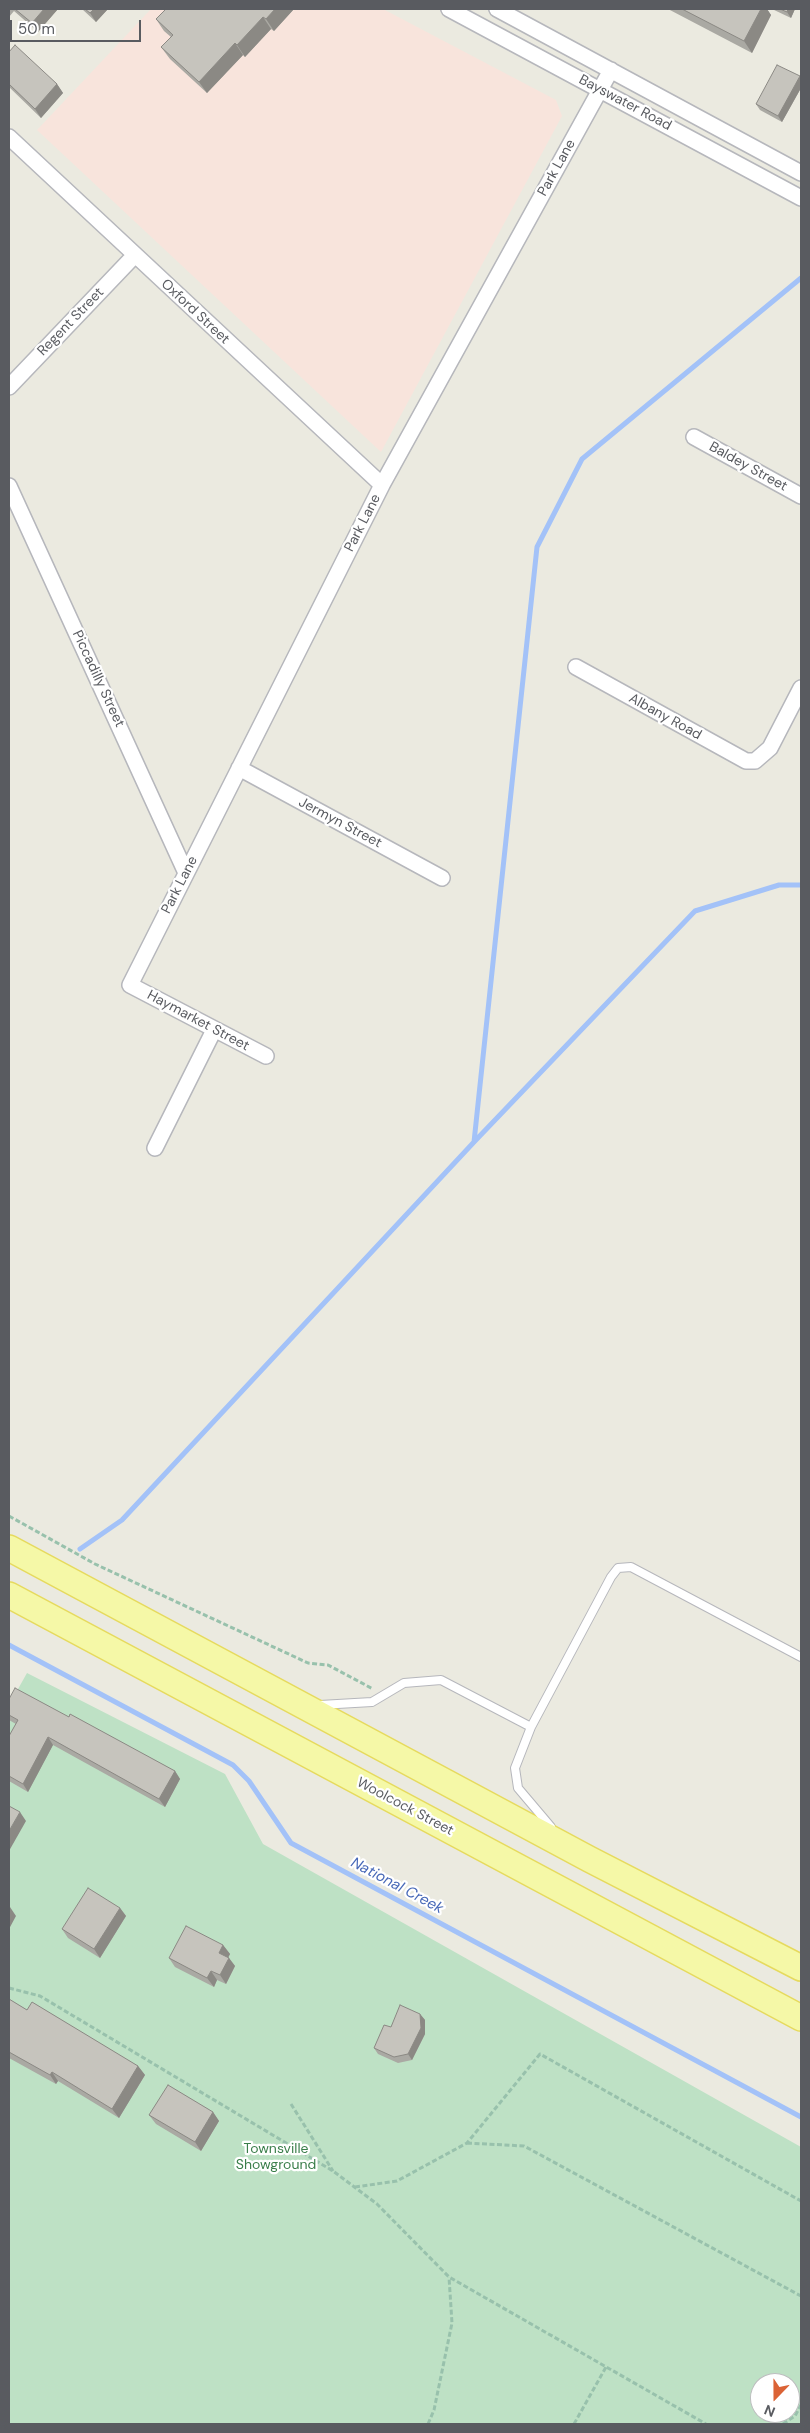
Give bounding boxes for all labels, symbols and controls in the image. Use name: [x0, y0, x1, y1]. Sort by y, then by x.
scale bar: [12, 10, 144, 42]
text: 50 m: [18, 19, 55, 39]
street label: Bayswater Road: [576, 72, 674, 134]
street label: Park Lane: [535, 137, 579, 199]
street label: Oxford Street: [157, 276, 233, 348]
street label: Regent Street: [34, 284, 108, 360]
street label: Baldey Street: [706, 439, 790, 495]
street label: Park Lane: [341, 491, 385, 555]
street label: Piccadilly Street: [68, 628, 128, 730]
street label: Albany Road: [626, 690, 704, 744]
street label: Jermyn Street: [296, 794, 384, 852]
street label: Park Lane: [158, 853, 202, 917]
street label: Haymarket Street: [144, 987, 252, 1055]
street label: Woolcock Street: [354, 1774, 456, 1840]
water label: National Creek: [348, 1854, 446, 1918]
park label: Townsville Showground: [236, 2141, 316, 2174]
north arrow: [750, 2373, 800, 2423]
text: N: [762, 2401, 778, 2421]

